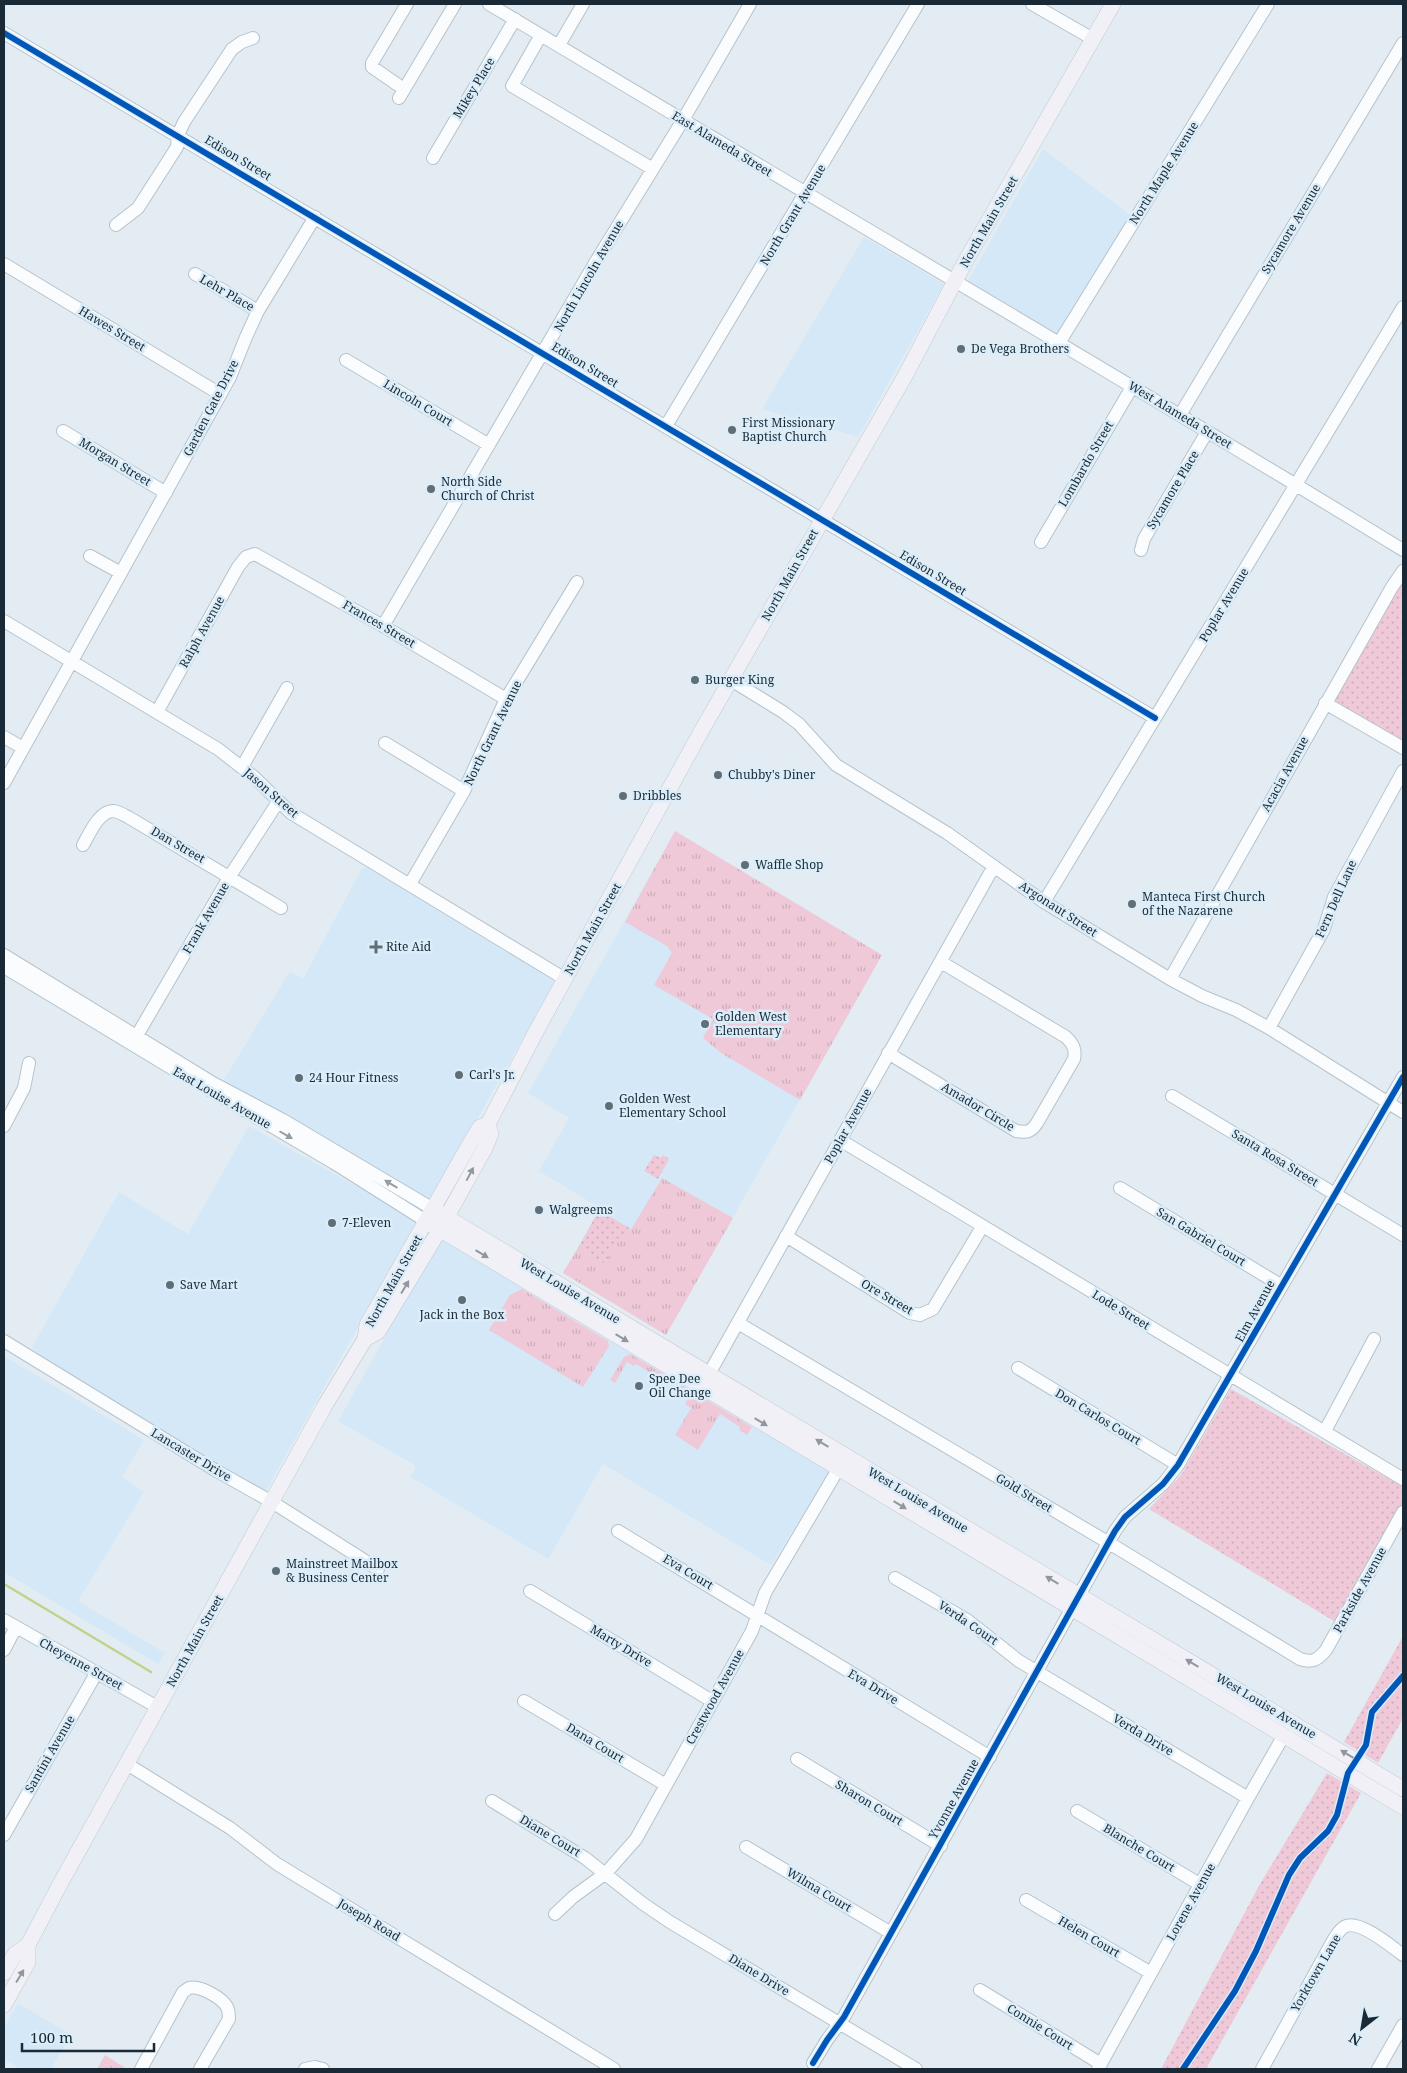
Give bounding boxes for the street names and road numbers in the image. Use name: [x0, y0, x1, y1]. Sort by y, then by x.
street label: Mikey Place: [449, 54, 498, 121]
street label: East Alameda Street: [669, 107, 776, 180]
street label: North Maple Avenue: [1125, 118, 1202, 227]
street label: Edison Street: [202, 131, 275, 184]
street label: North Grant Avenue: [756, 161, 830, 269]
street label: North Main Street: [955, 173, 1022, 271]
street label: Sycamore Avenue: [1257, 181, 1324, 277]
street label: North Lincoln Avenue: [550, 217, 627, 335]
street label: Lehr Place: [197, 270, 258, 315]
street label: Hawes Street: [76, 302, 149, 355]
street label: Edison Street: [549, 338, 622, 391]
street label: Garden Gate Drive: [179, 357, 242, 459]
street label: Lincoln Court: [380, 375, 456, 430]
street label: West Alameda Street: [1125, 377, 1235, 452]
street label: Lombardo Street: [1054, 418, 1117, 510]
street label: Morgan Street: [76, 433, 155, 490]
street label: Sycamore Place: [1142, 447, 1203, 532]
street label: North Main Street: [757, 526, 822, 624]
street label: Edison Street: [897, 546, 970, 599]
street label: Poplar Avenue: [1195, 564, 1252, 645]
street label: Ralph Avenue: [175, 593, 228, 671]
street label: Frances Street: [340, 596, 419, 651]
street label: North Grant Avenue: [460, 677, 525, 788]
street label: Acacia Avenue: [1257, 733, 1312, 814]
street label: Jason Street: [239, 763, 302, 821]
street label: Dan Street: [148, 822, 208, 867]
street label: Fern Dell Lane: [1311, 857, 1360, 940]
street label: Argonaut Street: [1016, 877, 1101, 940]
street label: Frank Avenue: [178, 879, 233, 957]
street label: North Main Street: [560, 880, 625, 978]
street label: East Louise Avenue: [170, 1063, 274, 1133]
street label: Amador Circle: [939, 1078, 1018, 1135]
street label: Poplar Avenue: [820, 1085, 875, 1166]
street label: Santa Rosa Street: [1229, 1125, 1322, 1190]
street label: San Gabriel Court: [1153, 1203, 1249, 1270]
street label: North Main Street: [361, 1232, 426, 1330]
street label: West Louise Avenue: [517, 1254, 624, 1327]
street label: Ore Street: [858, 1275, 916, 1318]
street label: Elm Avenue: [1231, 1277, 1279, 1345]
street label: Lode Street: [1089, 1286, 1153, 1334]
street label: Don Carlos Court: [1052, 1384, 1144, 1449]
street label: Lancaster Drive: [148, 1424, 235, 1485]
street label: West Louise Avenue: [865, 1463, 972, 1536]
street label: Gold Street: [993, 1469, 1056, 1516]
street label: Parkside Avenue: [1329, 1544, 1390, 1636]
street label: Eva Court: [660, 1550, 717, 1593]
street label: North Main Street: [162, 1592, 227, 1690]
street label: Verda Court: [935, 1596, 1001, 1649]
street label: Marty Drive: [587, 1620, 655, 1671]
street label: Cheyenne Street: [36, 1634, 126, 1694]
street label: Crestwood Avenue: [681, 1646, 748, 1748]
street label: Eva Drive: [845, 1665, 902, 1708]
street label: West Louise Avenue: [1213, 1669, 1320, 1742]
street label: Verda Drive: [1110, 1710, 1177, 1759]
street label: Santini Avenue: [21, 1712, 79, 1796]
street label: Dana Court: [563, 1719, 627, 1767]
street label: Yvonne Avenue: [924, 1756, 983, 1843]
street label: Sharon Court: [832, 1776, 906, 1829]
street label: Diane Court: [517, 1811, 584, 1860]
street label: Blanche Court: [1100, 1819, 1178, 1876]
street label: Lorene Avenue: [1162, 1860, 1219, 1944]
street label: Wilma Court: [784, 1863, 855, 1916]
street label: Joseph Road: [334, 1894, 404, 1945]
street label: Helen Court: [1055, 1912, 1123, 1961]
street label: Yorktown Lane: [1286, 1931, 1345, 2016]
street label: Diane Drive: [726, 1950, 793, 1999]
street label: Connie Court: [1004, 2000, 1077, 2054]

